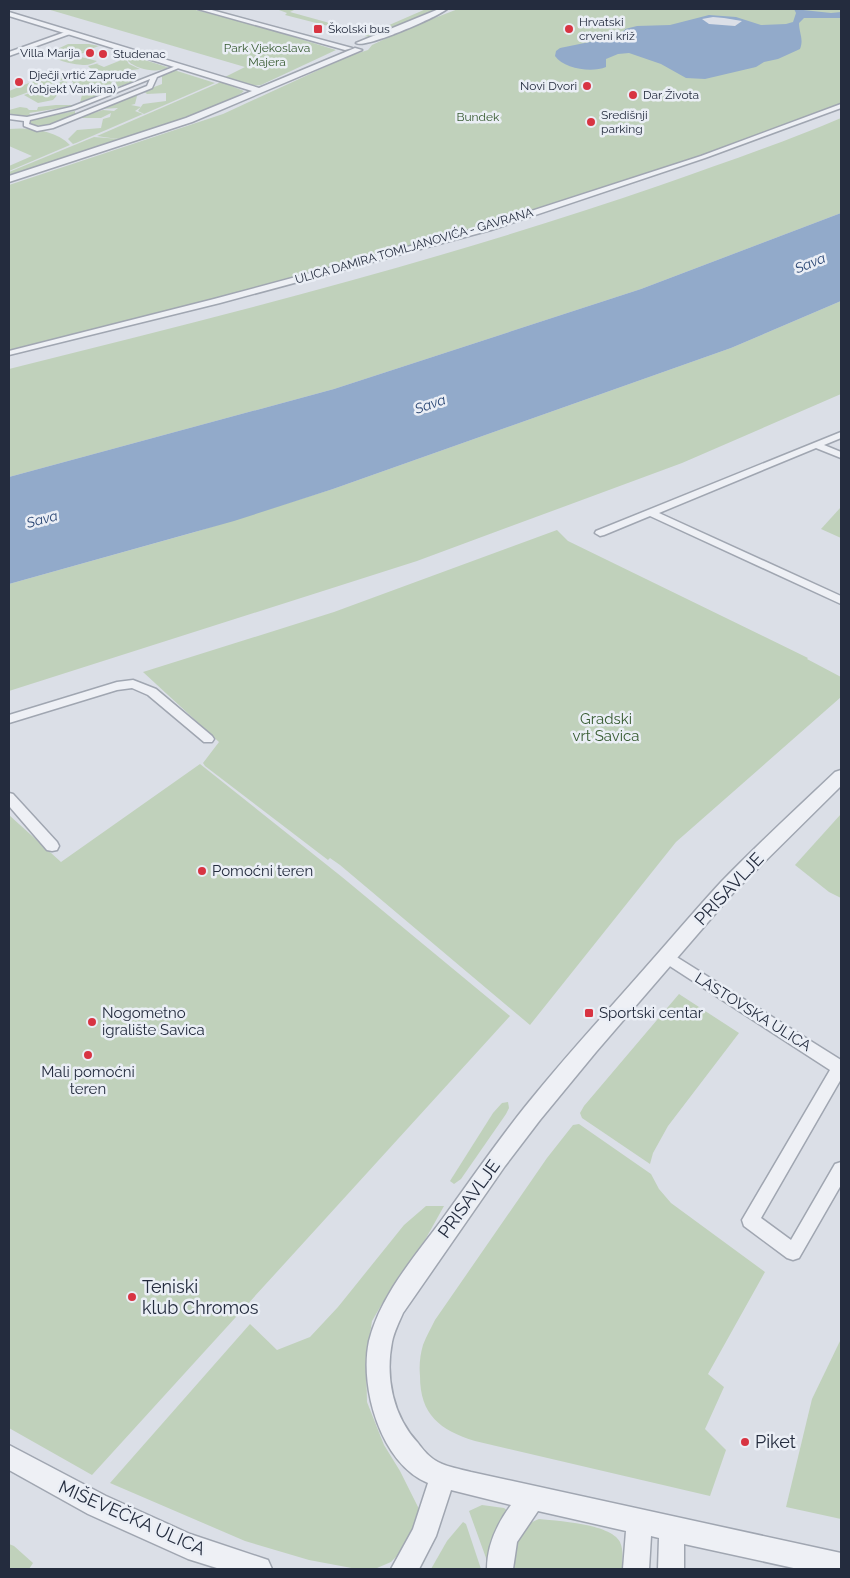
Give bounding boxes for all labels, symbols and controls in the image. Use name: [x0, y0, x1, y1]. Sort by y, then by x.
place label: Hrvatski crveni križ: [579, 15, 635, 43]
place label: Školski bus: [328, 22, 390, 36]
marker: Školski bus: [312, 23, 324, 35]
marker: Hrvatski crveni križ: [563, 23, 575, 35]
park label: Park Vjekoslava Majera: [224, 41, 310, 69]
place label: Villa Marija: [20, 46, 80, 60]
marker: Villa Marija: [84, 47, 96, 59]
place label: Studenac: [113, 47, 166, 61]
marker: Studenac: [97, 48, 109, 60]
place label: Dječji vrtić Zapruđe (objekt Vankina): [29, 68, 136, 96]
marker: Dječji vrtić Zapruđe (objekt Vankina): [13, 76, 25, 88]
place label: Novi Dvori: [520, 79, 577, 93]
marker: Novi Dvori: [581, 80, 593, 92]
place label: Dar Života: [643, 88, 699, 102]
marker: Dar Života: [627, 89, 639, 101]
place label: Središnji parking: [601, 108, 648, 136]
park label: Bundek: [457, 110, 500, 124]
marker: Središnji parking: [585, 116, 597, 128]
street label: ULICA DAMIRA TOMLJANOVIĆA - GAVRANA: [293, 205, 535, 287]
water label: Sava: [791, 250, 828, 277]
water label: Sava: [411, 391, 448, 417]
water label: Sava: [24, 507, 59, 531]
park label: Gradski vrt Savica: [573, 710, 639, 745]
street label: PRISAVLJE: [690, 848, 768, 929]
place label: Pomoćni teren: [212, 862, 313, 880]
marker: Pomoćni teren: [196, 865, 208, 877]
street label: LASTOVSKA ULICA: [692, 969, 814, 1055]
place label: Nogometno igralište Savica: [102, 1004, 205, 1039]
place label: Sportski centar: [599, 1004, 704, 1022]
marker: Sportski centar: [583, 1007, 595, 1019]
marker: Nogometno igralište Savica: [86, 1016, 98, 1028]
marker: Mali pomoćni teren: [82, 1049, 94, 1061]
place label: Mali pomoćni teren: [41, 1063, 135, 1098]
street label: PRISAVLJE: [433, 1155, 504, 1242]
place label: Teniski klub Chromos: [142, 1276, 259, 1318]
marker: Teniski klub Chromos: [126, 1291, 138, 1303]
place label: Piket: [755, 1431, 796, 1452]
marker: Piket: [739, 1436, 751, 1448]
street label: MIŠEVEČKA ULICA: [56, 1475, 209, 1559]

